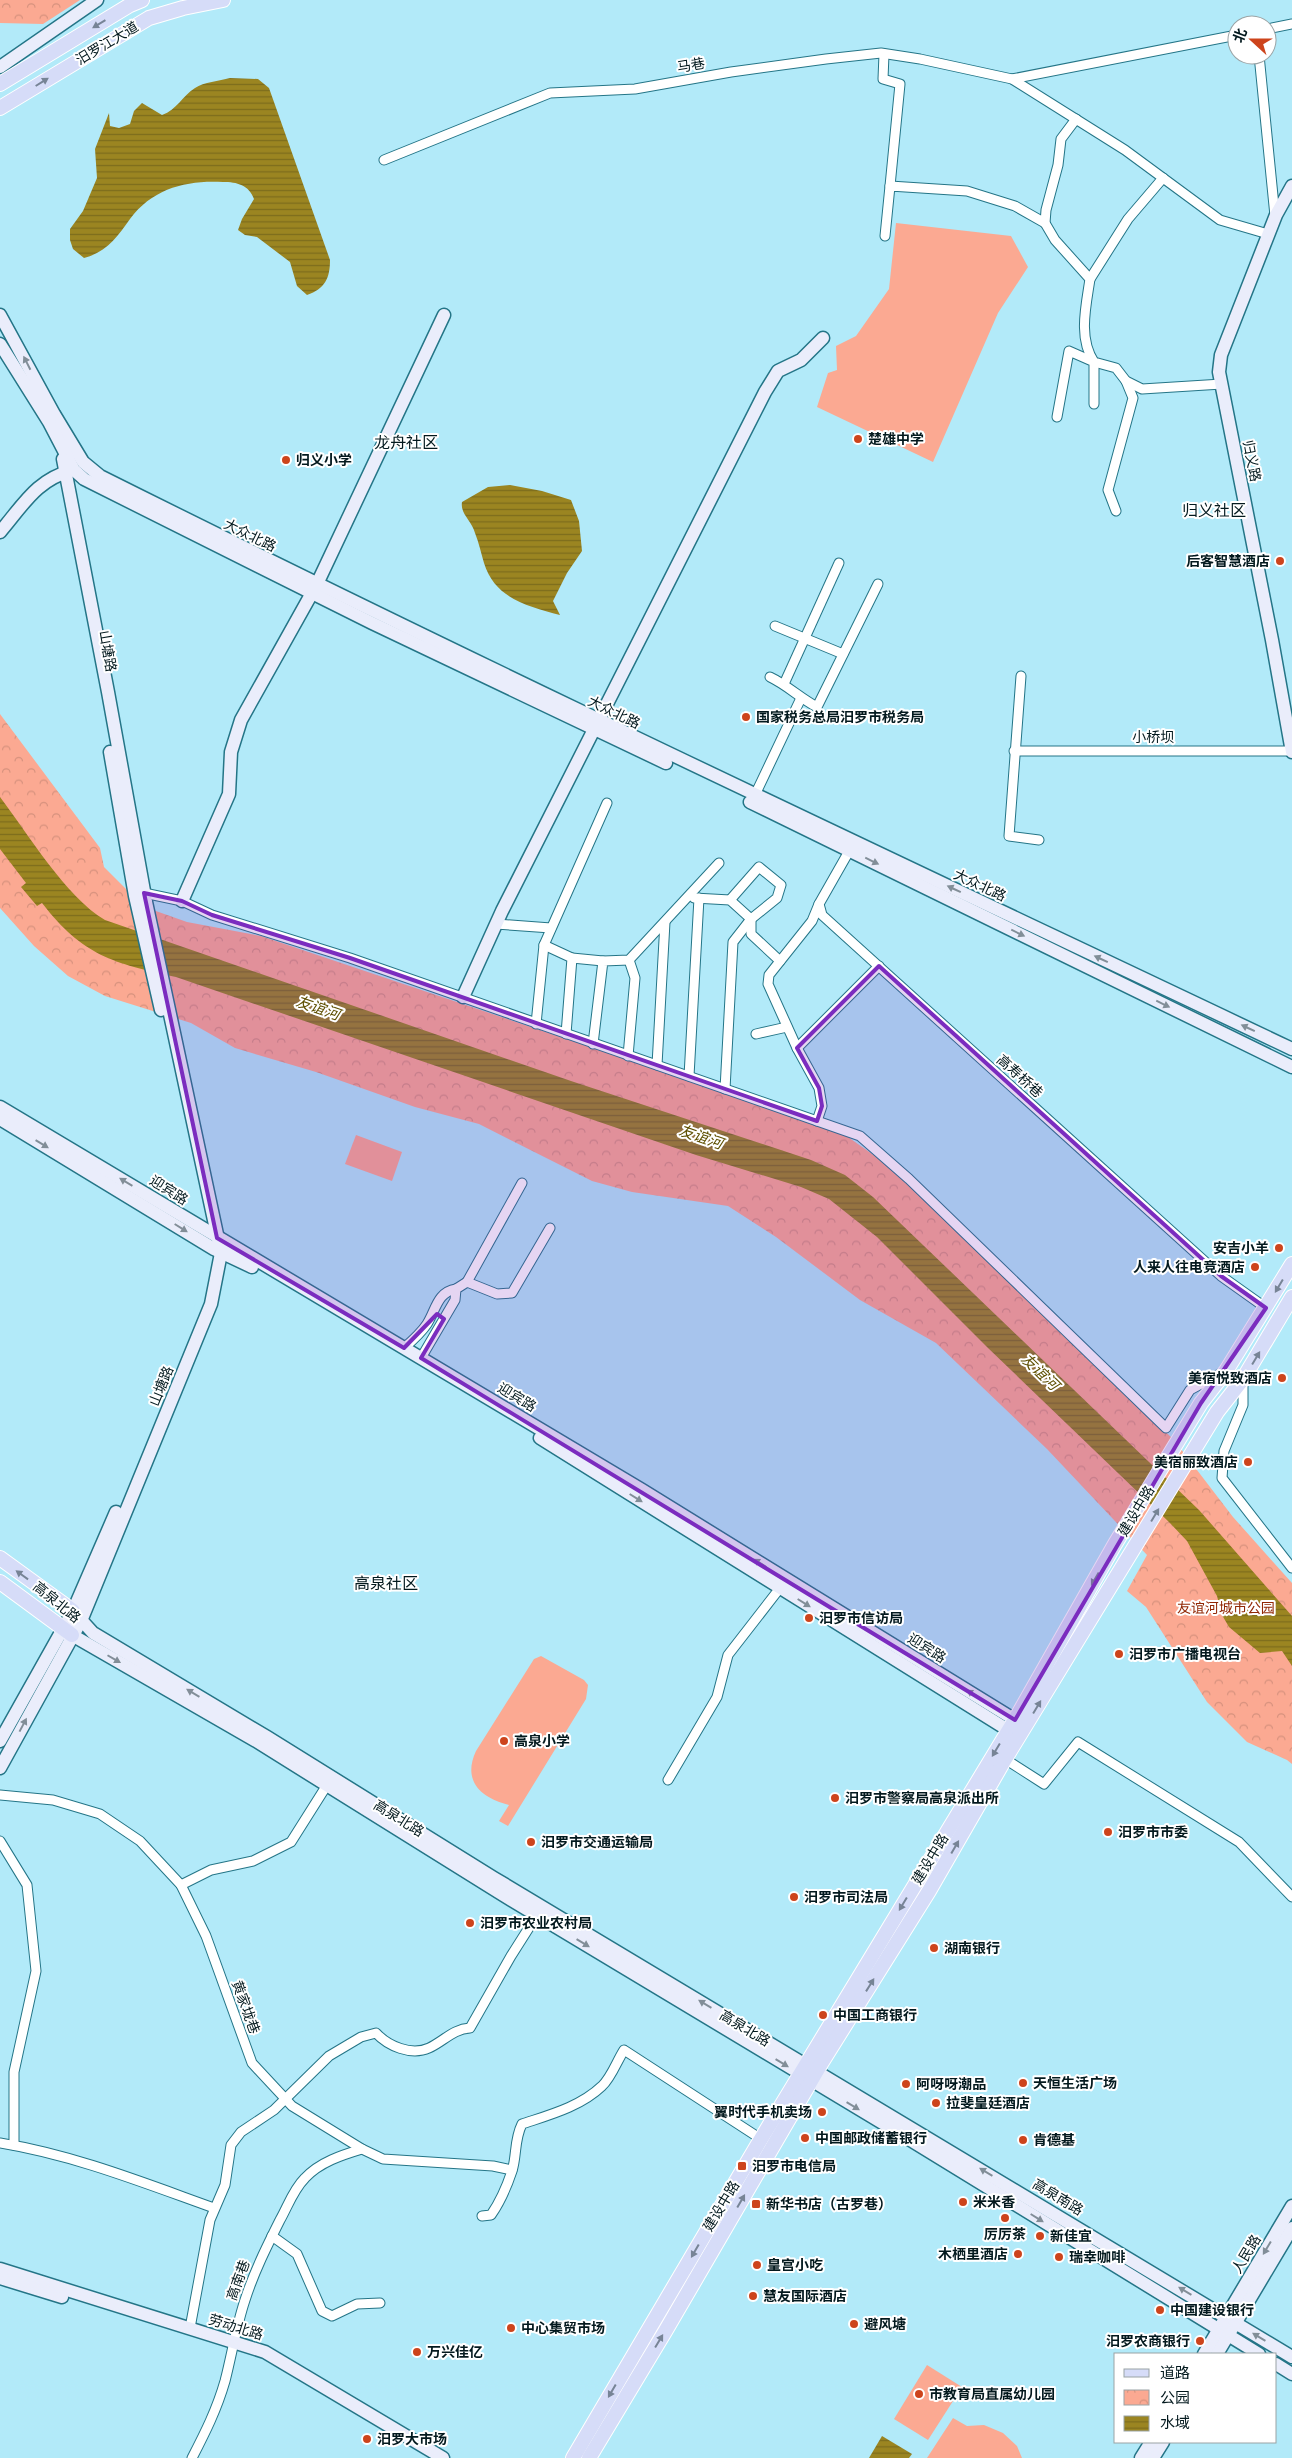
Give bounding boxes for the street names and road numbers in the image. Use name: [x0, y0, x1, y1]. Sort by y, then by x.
street label: 汨罗江大道: [73, 18, 142, 69]
street label: 马巷: [676, 55, 706, 76]
street label: 归义路: [1239, 439, 1264, 483]
street label: 大众北路: [221, 516, 279, 555]
street label: 山塘路: [95, 629, 120, 673]
street label: 大众北路: [585, 693, 643, 732]
street label: 小桥坝: [1132, 729, 1174, 746]
street label: 大众北路: [951, 866, 1009, 905]
street label: 高寿桥巷: [993, 1051, 1046, 1101]
street label: 迎宾路: [146, 1172, 191, 1209]
street label: 山塘路: [146, 1364, 177, 1409]
street label: 迎宾路: [494, 1379, 539, 1416]
street label: 建设中路: [1115, 1483, 1158, 1540]
street label: 高泉北路: [30, 1578, 84, 1627]
street label: 迎宾路: [904, 1630, 949, 1667]
street label: 高泉北路: [370, 1796, 427, 1840]
street label: 建设中路: [909, 1831, 952, 1888]
street label: 黄家垅巷: [228, 1978, 263, 2036]
street label: 高泉北路: [716, 2007, 773, 2050]
street label: 高泉南路: [1029, 2176, 1086, 2219]
street label: 建设中路: [700, 2178, 743, 2235]
street label: 人民路: [1228, 2232, 1265, 2277]
street label: 高南巷: [223, 2258, 254, 2303]
street label: 劳动北路: [207, 2311, 265, 2344]

